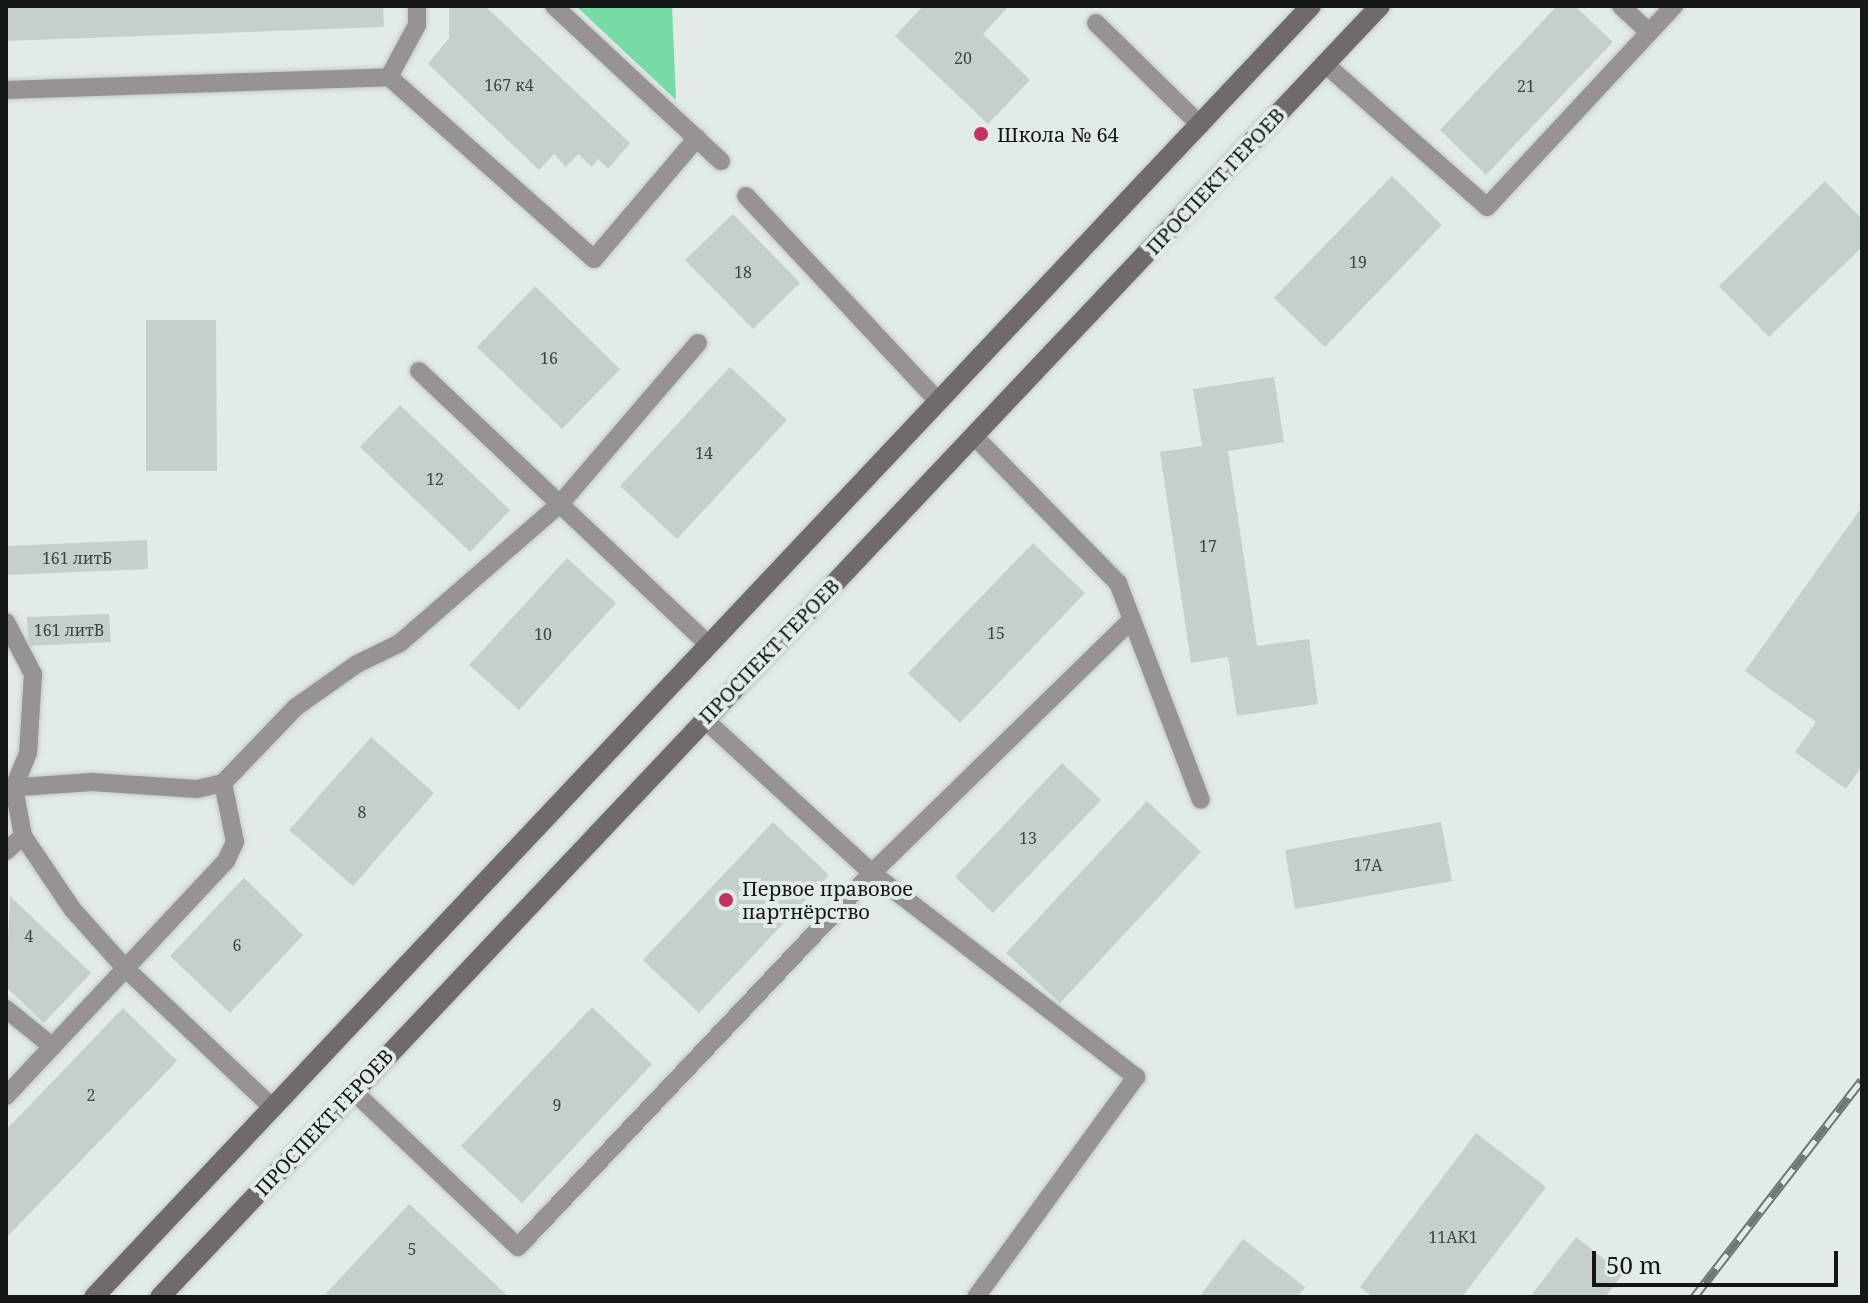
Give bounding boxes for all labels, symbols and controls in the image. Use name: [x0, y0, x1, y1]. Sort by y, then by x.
house number: 20: [954, 48, 972, 68]
house number: 167 к4: [484, 75, 534, 95]
house number: 21: [1517, 76, 1535, 96]
street label: ПРОСПЕКТ ГЕРОЕВ: [1141, 103, 1289, 259]
place label: Школа № 64: [997, 122, 1119, 146]
marker: Школа № 64: [972, 125, 990, 143]
house number: 19: [1349, 252, 1367, 272]
house number: 18: [734, 262, 752, 282]
house number: 16: [540, 348, 558, 368]
house number: 14: [695, 443, 713, 463]
house number: 12: [426, 469, 444, 489]
house number: 17: [1199, 536, 1217, 556]
house number: 161 литБ: [42, 548, 112, 568]
street label: ПРОСПЕКТ ГЕРОЕВ: [694, 574, 844, 728]
house number: 161 литВ: [34, 620, 104, 640]
house number: 15: [987, 623, 1005, 643]
house number: 10: [534, 624, 552, 644]
house number: 8: [358, 802, 366, 822]
house number: 13: [1019, 828, 1037, 848]
house number: 17А: [1353, 855, 1383, 875]
place label: Первое правовое партнёрство: [742, 876, 913, 923]
marker: Первое правовое партнёрство: [717, 891, 735, 909]
house number: 4: [25, 926, 33, 946]
house number: 6: [233, 935, 241, 955]
street label: ПРОСПЕКТ ГЕРОЕВ: [250, 1044, 398, 1200]
house number: 2: [87, 1085, 95, 1105]
house number: 9: [553, 1095, 561, 1115]
house number: 11АК1: [1428, 1227, 1478, 1247]
scale bar: [1596, 1235, 1842, 1285]
house number: 5: [408, 1239, 416, 1259]
text: 50 m: [1606, 1248, 1662, 1281]

